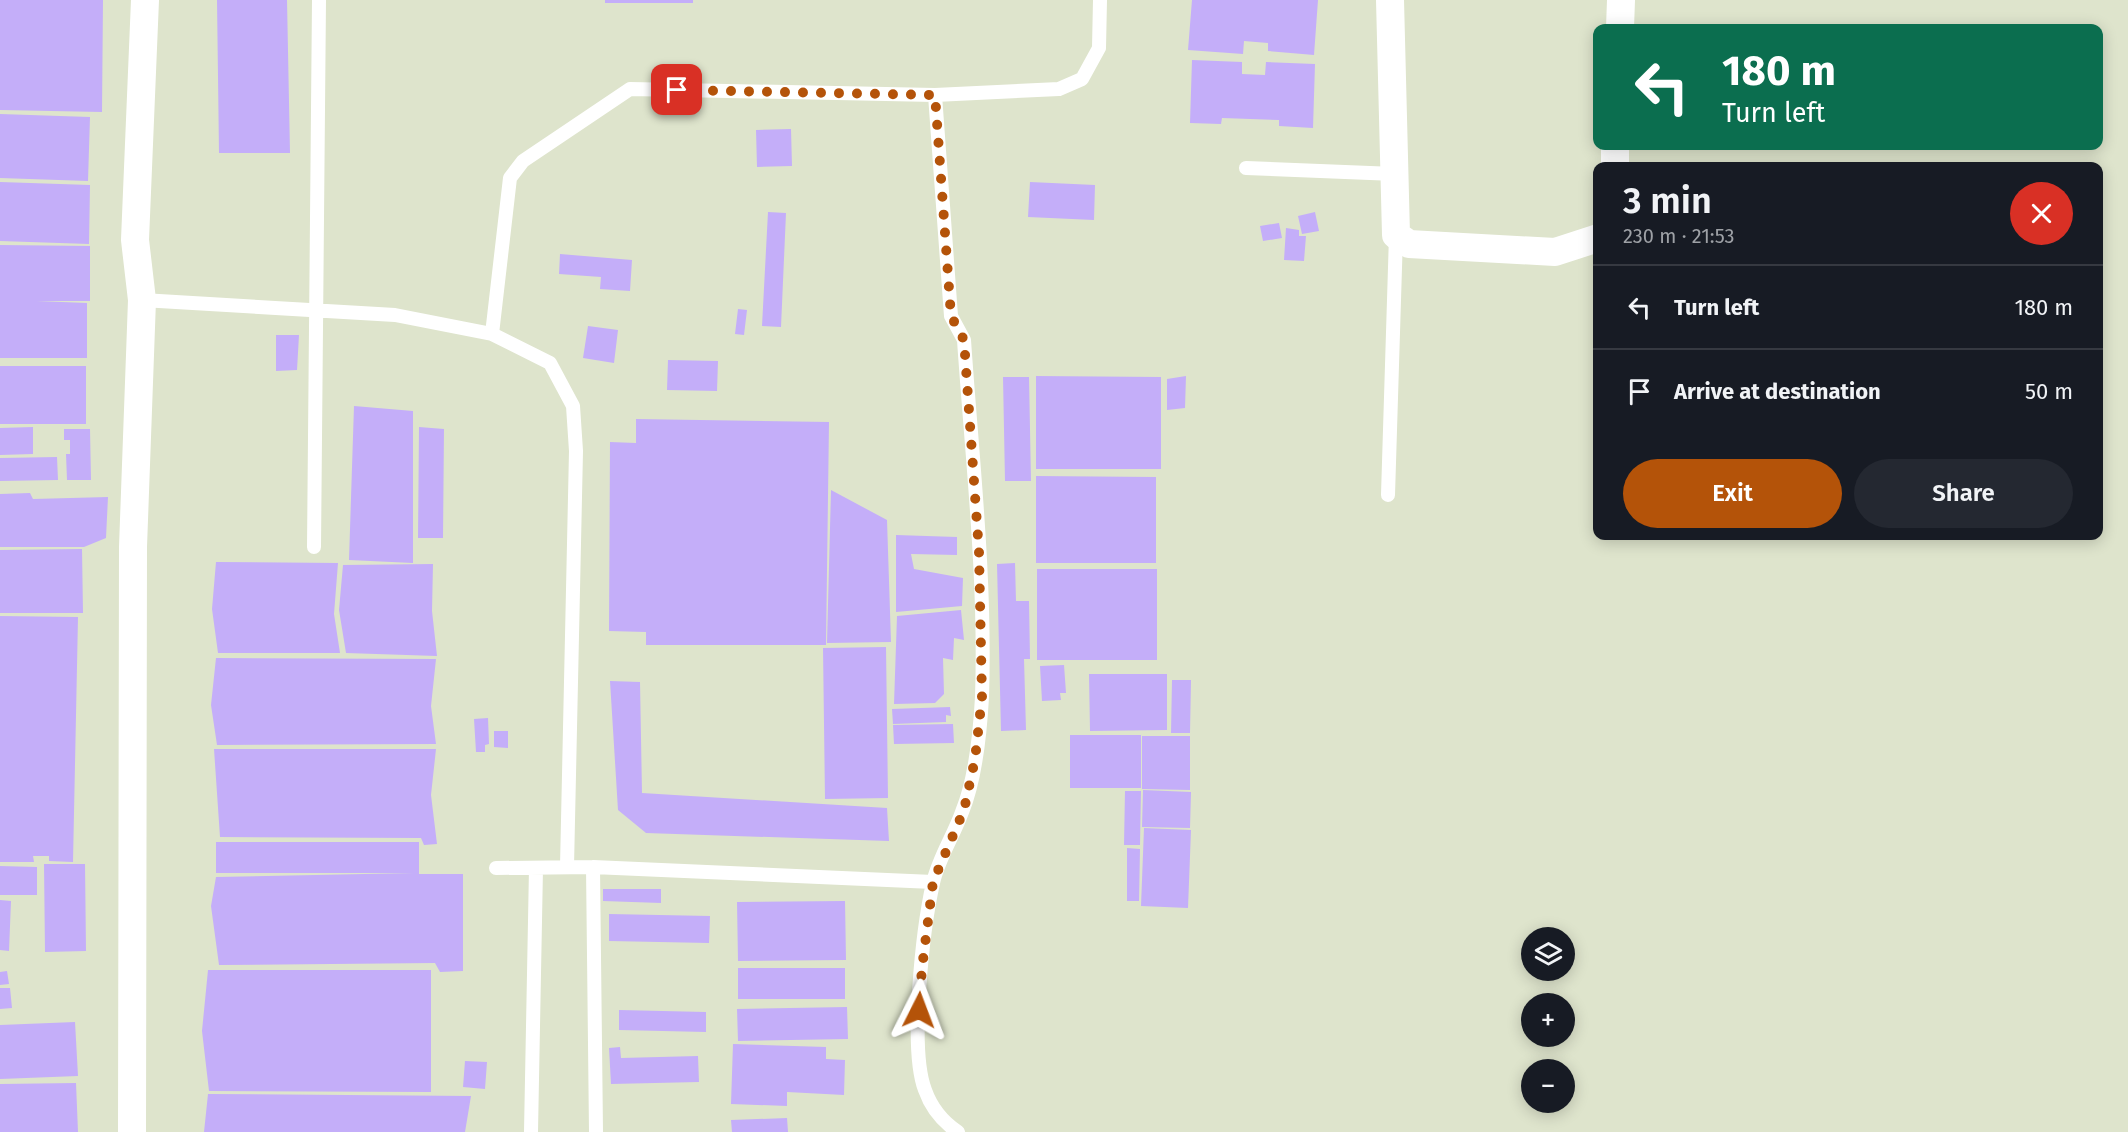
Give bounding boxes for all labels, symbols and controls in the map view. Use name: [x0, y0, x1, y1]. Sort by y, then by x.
text: 180 m: [1722, 46, 1836, 96]
icon: left: [1623, 48, 1701, 126]
pin: [651, 64, 702, 115]
icon: arrive: [660, 73, 693, 106]
text: Turn left: [1722, 97, 1825, 129]
text: 3 min: [1623, 179, 1712, 223]
button: close: [2010, 182, 2073, 245]
text: 230 m · 21:53: [1623, 224, 1735, 248]
icon: left: [1623, 291, 1656, 324]
text: Turn left: [1674, 294, 1759, 321]
text: 180 m: [2014, 294, 2073, 321]
icon: arrive: [1623, 375, 1656, 408]
text: Arrive at destination: [1674, 378, 1881, 405]
text: 50 m: [2025, 378, 2073, 405]
button: Exit: [1623, 459, 1842, 528]
button: Share: [1854, 459, 2073, 528]
map controls: [1521, 927, 1575, 1113]
button: layers: [1521, 927, 1575, 981]
position arrow: [887, 978, 951, 1042]
button: +: [1521, 993, 1575, 1047]
button: −: [1521, 1059, 1575, 1113]

